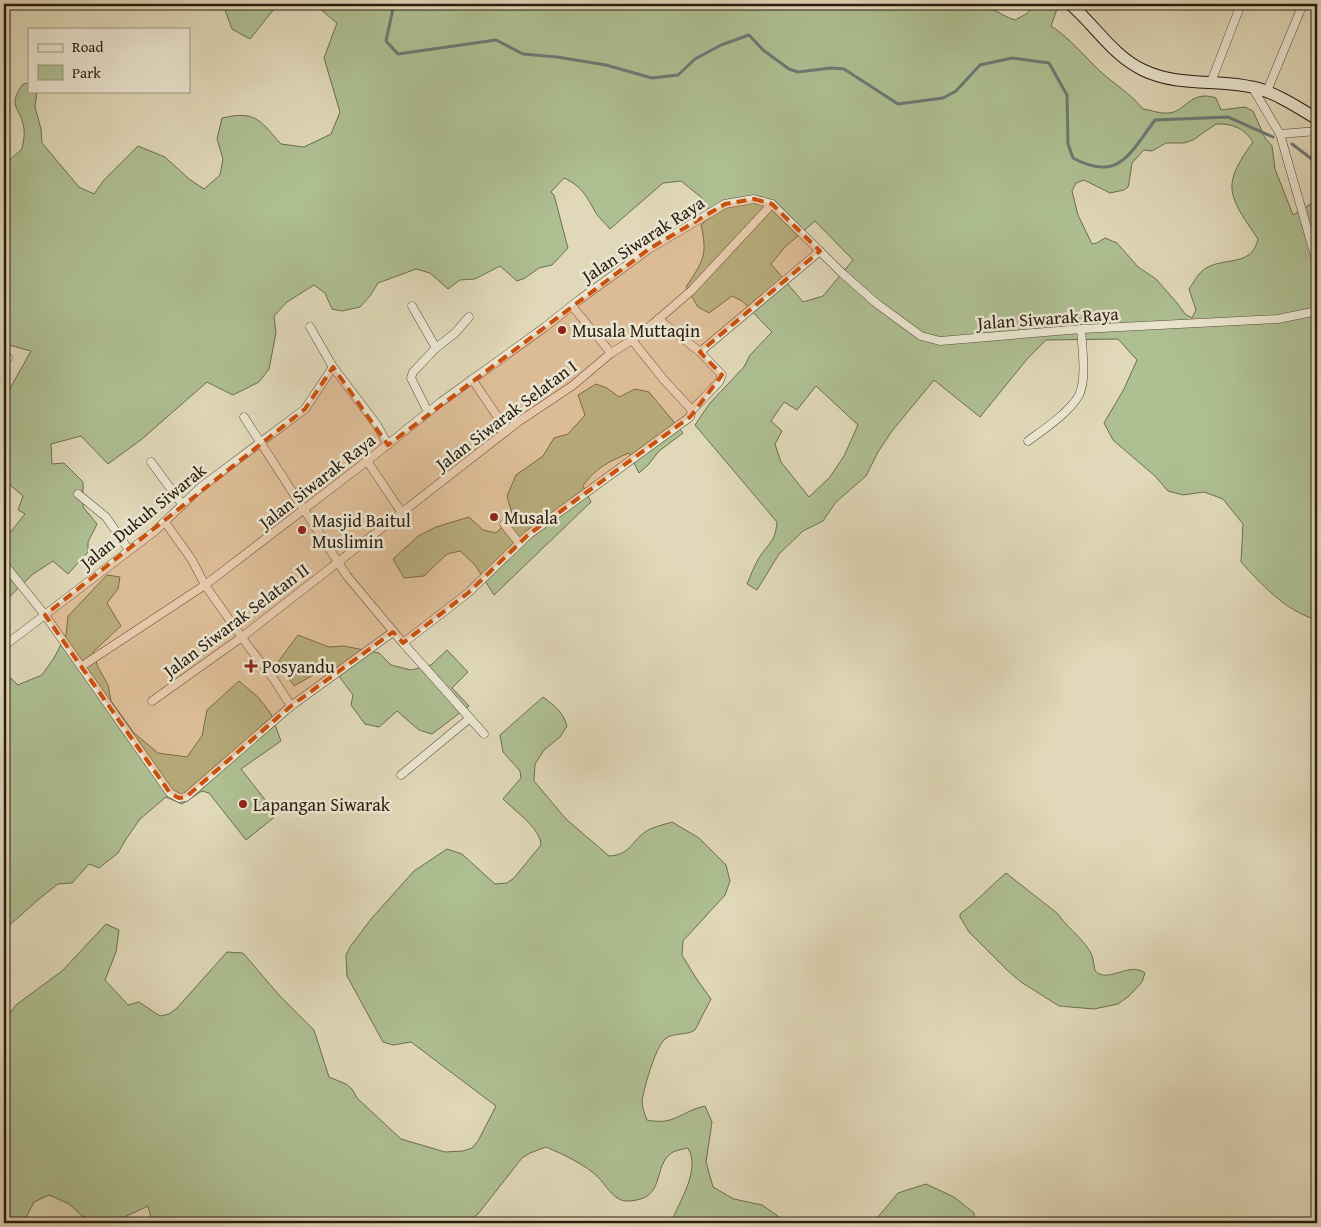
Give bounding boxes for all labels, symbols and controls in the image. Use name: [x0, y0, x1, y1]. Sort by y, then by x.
legend: [28, 28, 190, 92]
text: Road: [72, 36, 103, 57]
text: Park: [72, 62, 101, 83]
street label: Jalan Siwarak Raya: [575, 189, 710, 290]
street label: Jalan Siwarak Raya: [974, 300, 1120, 337]
place label: Musala Muttaqin: [572, 317, 700, 344]
marker: Musala Muttaqin: [556, 324, 568, 336]
street label: Jalan Siwarak Selatan I: [428, 353, 582, 478]
street label: Jalan Siwarak Raya: [251, 426, 381, 536]
street label: Jalan Dukuh Siwarak: [73, 456, 212, 577]
place label: Musala: [504, 504, 558, 531]
place label: Masjid Baitul Muslimin: [312, 507, 411, 555]
marker: Musala: [488, 511, 500, 523]
marker: Masjid Baitul Muslimin: [296, 524, 308, 536]
street label: Jalan Siwarak Selatan II: [156, 556, 315, 685]
place label: Posyandu: [262, 653, 335, 680]
marker: Posyandu: [244, 659, 258, 673]
place label: Lapangan Siwarak: [253, 791, 391, 818]
marker: Lapangan Siwarak: [237, 798, 249, 810]

